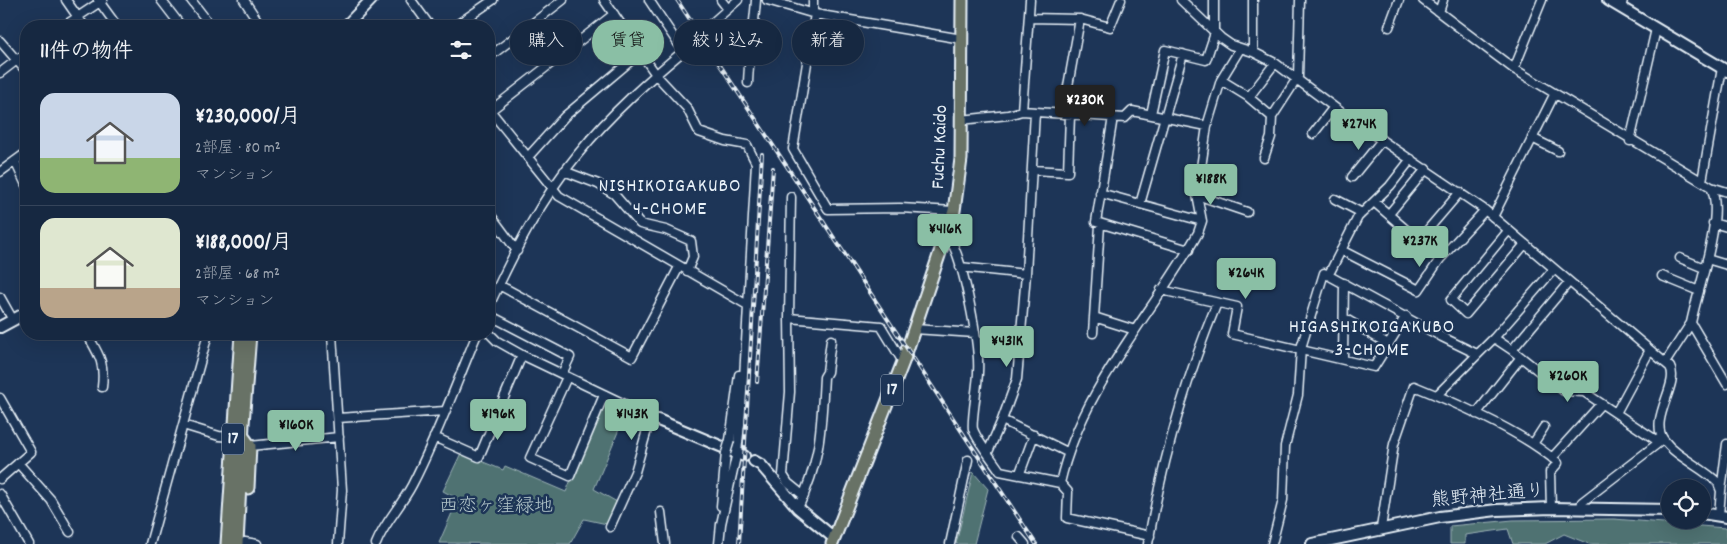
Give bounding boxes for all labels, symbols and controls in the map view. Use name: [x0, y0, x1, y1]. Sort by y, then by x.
chip: 購入: [510, 20, 582, 65]
chip: 賃貸: [592, 20, 664, 65]
chip: 絞り込み: [674, 20, 782, 65]
chip: 新着: [792, 20, 864, 65]
icon: filters: [447, 36, 475, 64]
text: 11件の物件: [40, 38, 133, 68]
pin: ¥230K: [1050, 84, 1120, 127]
text: ¥230K: [1066, 89, 1104, 112]
text: ¥230,000/月: [195, 103, 300, 133]
street label: Fuchu Kaido: [926, 105, 956, 189]
pin: ¥274K: [1324, 108, 1394, 151]
icon: home: [80, 113, 140, 173]
text: ¥274K: [1342, 113, 1376, 136]
text: 2部屋 · 80 m²: [195, 137, 281, 160]
text: マンション: [195, 164, 274, 187]
pin: ¥188K: [1176, 164, 1246, 206]
text: ¥188K: [1195, 168, 1227, 191]
district label: NISHIKOIGAKUBO 4-CHOME: [598, 173, 742, 224]
pin: ¥416K: [910, 214, 980, 256]
text: ¥416K: [928, 218, 962, 241]
pin: ¥237K: [1385, 226, 1455, 268]
text: ¥188,000/月: [195, 229, 292, 259]
text: ¥237K: [1402, 230, 1438, 253]
icon: home: [80, 238, 140, 298]
pin: ¥264K: [1211, 258, 1281, 300]
text: ¥264K: [1228, 262, 1264, 285]
text: 2部屋 · 68 m²: [195, 263, 280, 286]
text: マンション: [195, 290, 274, 313]
district label: HIGASHIKOIGAKUBO 3-CHOME: [1289, 314, 1455, 365]
pin: ¥431K: [972, 326, 1042, 368]
text: ¥431K: [991, 330, 1023, 353]
pin: ¥260K: [1533, 360, 1603, 403]
text: ¥260K: [1549, 365, 1587, 388]
road number: 17: [881, 374, 903, 406]
pin: ¥196K: [463, 398, 533, 441]
pin: ¥143K: [597, 398, 667, 441]
text: ¥196K: [481, 403, 515, 426]
text: ¥143K: [616, 403, 648, 426]
pin: ¥160K: [261, 410, 331, 452]
text: ¥160K: [278, 414, 314, 437]
road number: 17: [222, 424, 244, 454]
street label: 熊野神社通り: [1430, 479, 1546, 515]
map controls: [1661, 479, 1711, 529]
button: locate: [1661, 479, 1711, 529]
park label: 西恋ヶ窪緑地: [439, 494, 553, 521]

